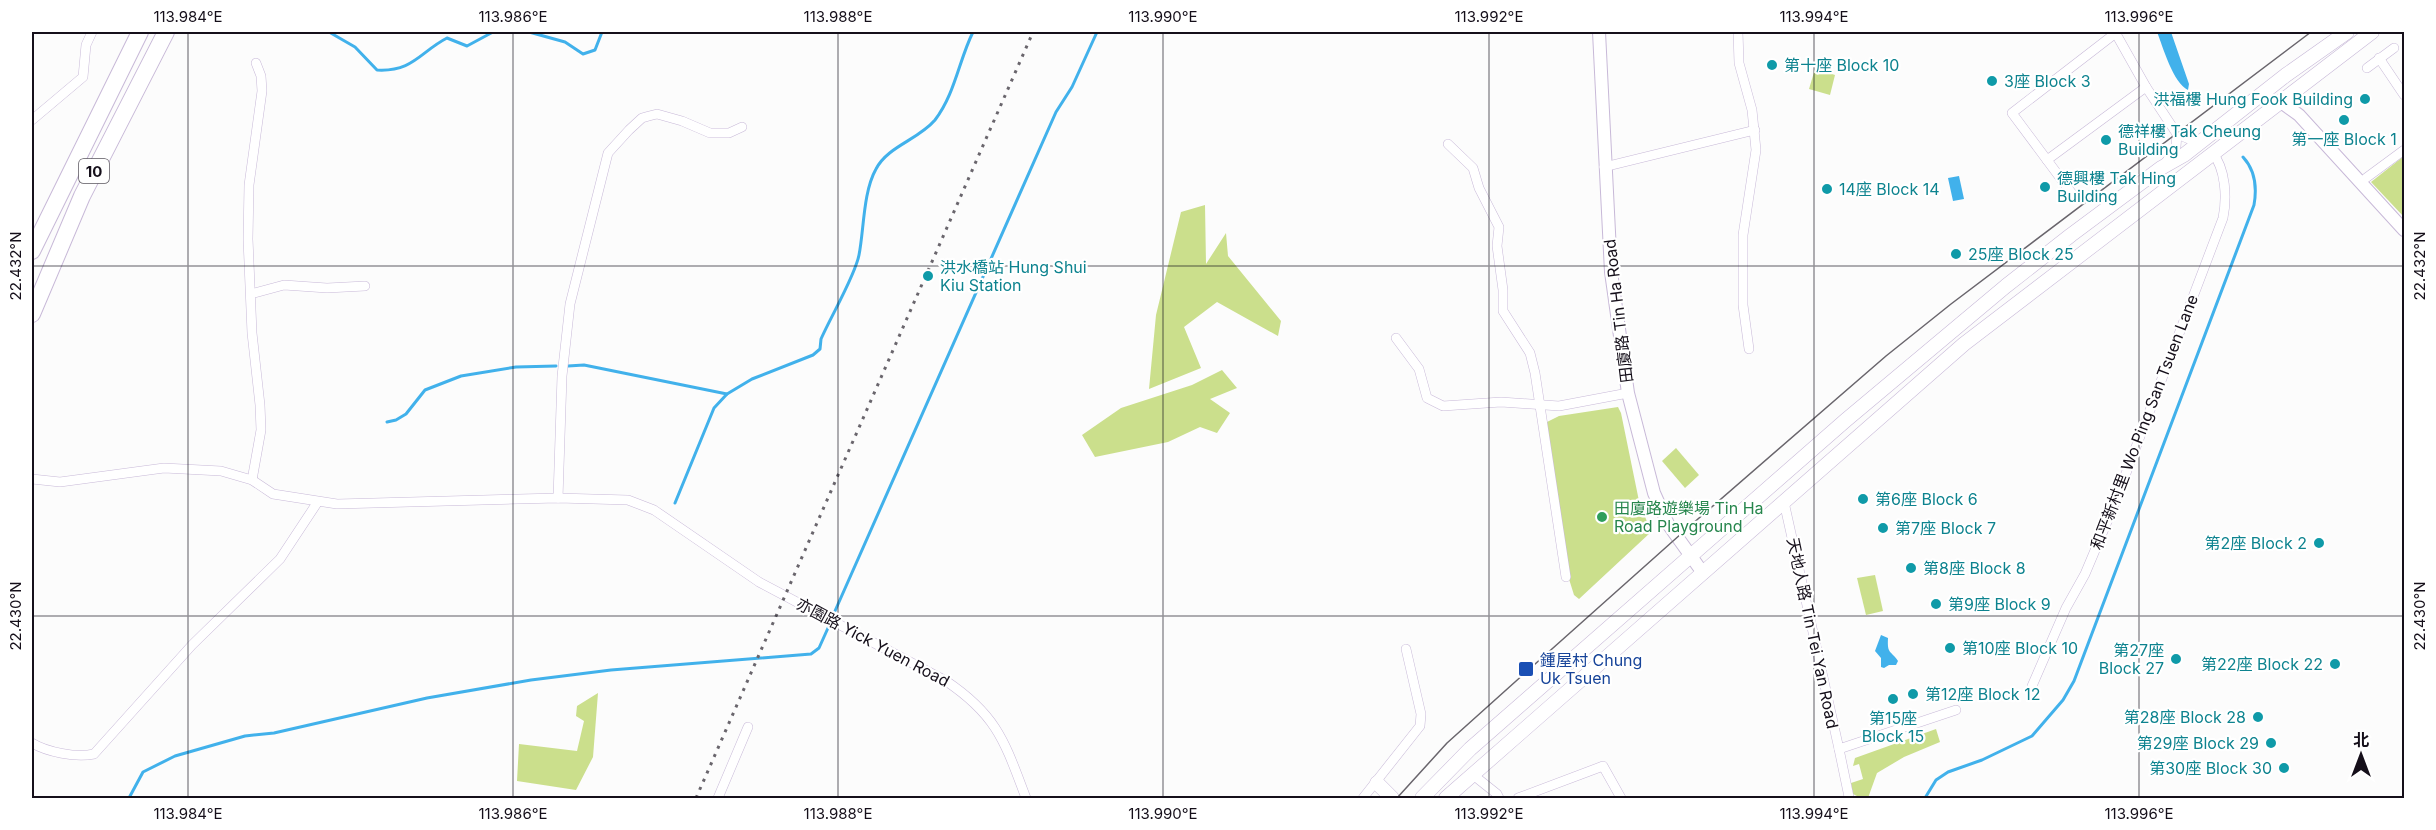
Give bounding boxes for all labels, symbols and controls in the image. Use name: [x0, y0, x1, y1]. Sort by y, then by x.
text: 113.984°E: [153, 7, 223, 26]
text: 113.986°E: [478, 7, 548, 26]
text: 113.988°E: [804, 7, 872, 26]
text: 113.990°E: [1128, 7, 1198, 26]
text: 113.992°E: [1455, 7, 1523, 26]
text: 113.994°E: [1779, 7, 1849, 26]
text: 113.996°E: [2104, 7, 2174, 26]
place label: 第十座 Block 10: [1784, 55, 1899, 75]
marker: 第十座 Block 10: [1765, 58, 1779, 72]
place label: 3座 Block 3: [2004, 71, 2091, 91]
marker: 3座 Block 3: [1985, 74, 1999, 88]
place label: 洪福樓 Hung Fook Building: [2153, 89, 2353, 109]
marker: 洪福樓 Hung Fook Building: [2358, 92, 2372, 106]
marker: 第一座 Block 1: [2337, 113, 2351, 127]
place label: 德祥樓 Tak Cheung Building: [2118, 121, 2261, 159]
place label: 第一座 Block 1: [2291, 129, 2397, 149]
marker: 德祥樓 Tak Cheung Building: [2099, 133, 2113, 147]
road number: 10: [79, 159, 109, 183]
place label: 德興樓 Tak Hing Building: [2057, 168, 2176, 206]
place label: 14座 Block 14: [1839, 179, 1940, 199]
marker: 德興樓 Tak Hing Building: [2038, 180, 2052, 194]
marker: 14座 Block 14: [1820, 182, 1834, 196]
text: 22.432°N: [6, 232, 25, 300]
text: 22.432°N: [2410, 232, 2429, 300]
street label: 田廈路 Tin Ha Road: [1599, 238, 1637, 384]
place label: 25座 Block 25: [1968, 244, 2074, 264]
marker: 25座 Block 25: [1949, 247, 1963, 261]
place label: 洪水橋站 Hung Shui Kiu Station: [940, 257, 1087, 295]
marker: 洪水橋站 Hung Shui Kiu Station: [921, 269, 935, 283]
street label: 和平新村里 Wo Ping San Tsuen Lane: [2086, 292, 2202, 552]
place label: 第6座 Block 6: [1875, 489, 1978, 509]
marker: 第6座 Block 6: [1856, 492, 1870, 506]
place label: 田廈路遊樂場 Tin Ha Road Playground: [1614, 498, 1764, 536]
marker: 田廈路遊樂場 Tin Ha Road Playground: [1595, 510, 1609, 524]
place label: 第7座 Block 7: [1895, 518, 1996, 538]
marker: 第7座 Block 7: [1876, 521, 1890, 535]
place label: 第2座 Block 2: [2205, 533, 2307, 553]
street label: 天地人路 Tin Tei Yan Road: [1783, 536, 1843, 730]
marker: 第2座 Block 2: [2312, 536, 2326, 550]
place label: 第8座 Block 8: [1923, 558, 2026, 578]
marker: 第8座 Block 8: [1904, 561, 1918, 575]
text: 22.430°N: [6, 581, 25, 651]
text: 22.430°N: [2410, 581, 2429, 651]
street label: 亦園路 Yick Yuen Road: [793, 593, 953, 691]
place label: 第9座 Block 9: [1948, 594, 2051, 614]
marker: 第9座 Block 9: [1929, 597, 1943, 611]
place label: 第10座 Block 10: [1962, 638, 2078, 658]
place label: 第27座 Block 27: [2099, 640, 2164, 678]
marker: 第10座 Block 10: [1943, 641, 1957, 655]
place label: 鍾屋村 Chung Uk Tsuen: [1540, 650, 1642, 688]
marker: 第27座 Block 27: [2169, 652, 2183, 666]
place label: 第22座 Block 22: [2201, 654, 2323, 674]
marker: 第22座 Block 22: [2328, 657, 2342, 671]
marker: 鍾屋村 Chung Uk Tsuen: [1517, 660, 1535, 678]
place label: 第12座 Block 12: [1925, 684, 2040, 704]
marker: 第12座 Block 12: [1906, 687, 1920, 701]
marker: 第15座 Block 15: [1886, 692, 1900, 706]
place label: 第28座 Block 28: [2124, 707, 2246, 727]
place label: 第15座 Block 15: [1862, 708, 1924, 746]
marker: 第28座 Block 28: [2251, 710, 2265, 724]
north arrow: [2331, 725, 2391, 785]
text: 北: [2353, 730, 2369, 750]
place label: 第29座 Block 29: [2137, 733, 2259, 753]
marker: 第29座 Block 29: [2264, 736, 2278, 750]
place label: 第30座 Block 30: [2149, 758, 2272, 778]
marker: 第30座 Block 30: [2277, 761, 2291, 775]
text: 113.984°E: [153, 804, 223, 823]
text: 113.986°E: [478, 804, 548, 823]
text: 113.988°E: [804, 804, 872, 823]
text: 113.990°E: [1128, 804, 1198, 823]
text: 113.992°E: [1455, 804, 1523, 823]
text: 113.994°E: [1779, 804, 1849, 823]
text: 113.996°E: [2104, 804, 2174, 823]

